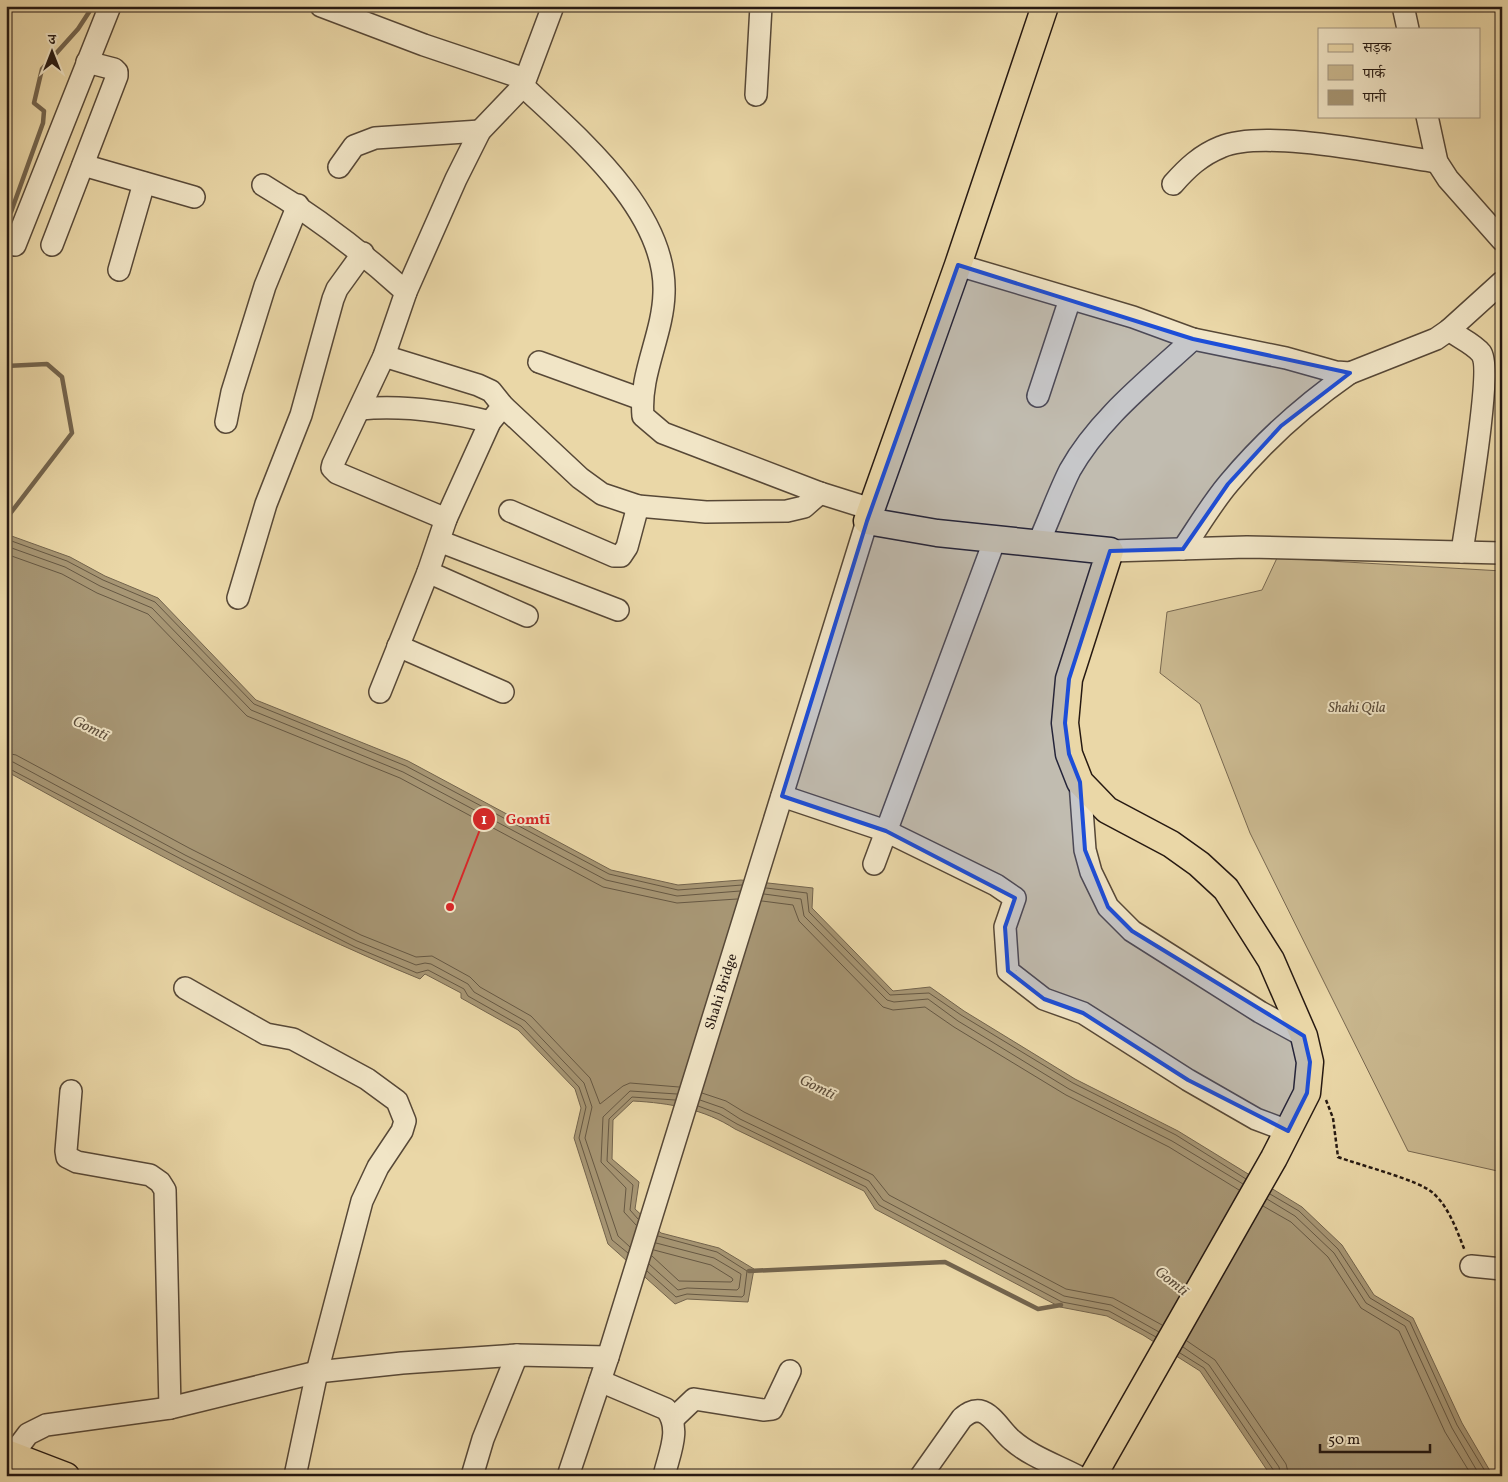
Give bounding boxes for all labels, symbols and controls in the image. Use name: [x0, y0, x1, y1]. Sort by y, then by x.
north arrow: [28, 28, 78, 78]
legend: [1318, 28, 1480, 118]
text: उ: [47, 31, 56, 50]
text: सड़क: [1362, 38, 1392, 59]
text: पार्क: [1362, 64, 1386, 85]
text: पानी: [1362, 88, 1387, 109]
park label: Shahi Qila: [1328, 699, 1386, 718]
water label: Gomtī: [69, 711, 113, 747]
callout: Gomtī: [471, 804, 561, 834]
text: 1: [481, 810, 487, 831]
text: Gomtī: [506, 810, 550, 831]
street label: Shahi Bridge: [700, 951, 742, 1032]
water label: Gomtī: [796, 1070, 840, 1106]
water label: Gomtī: [1150, 1262, 1193, 1303]
scale bar: [1320, 1422, 1430, 1454]
text: 50 m: [1328, 1430, 1360, 1451]

